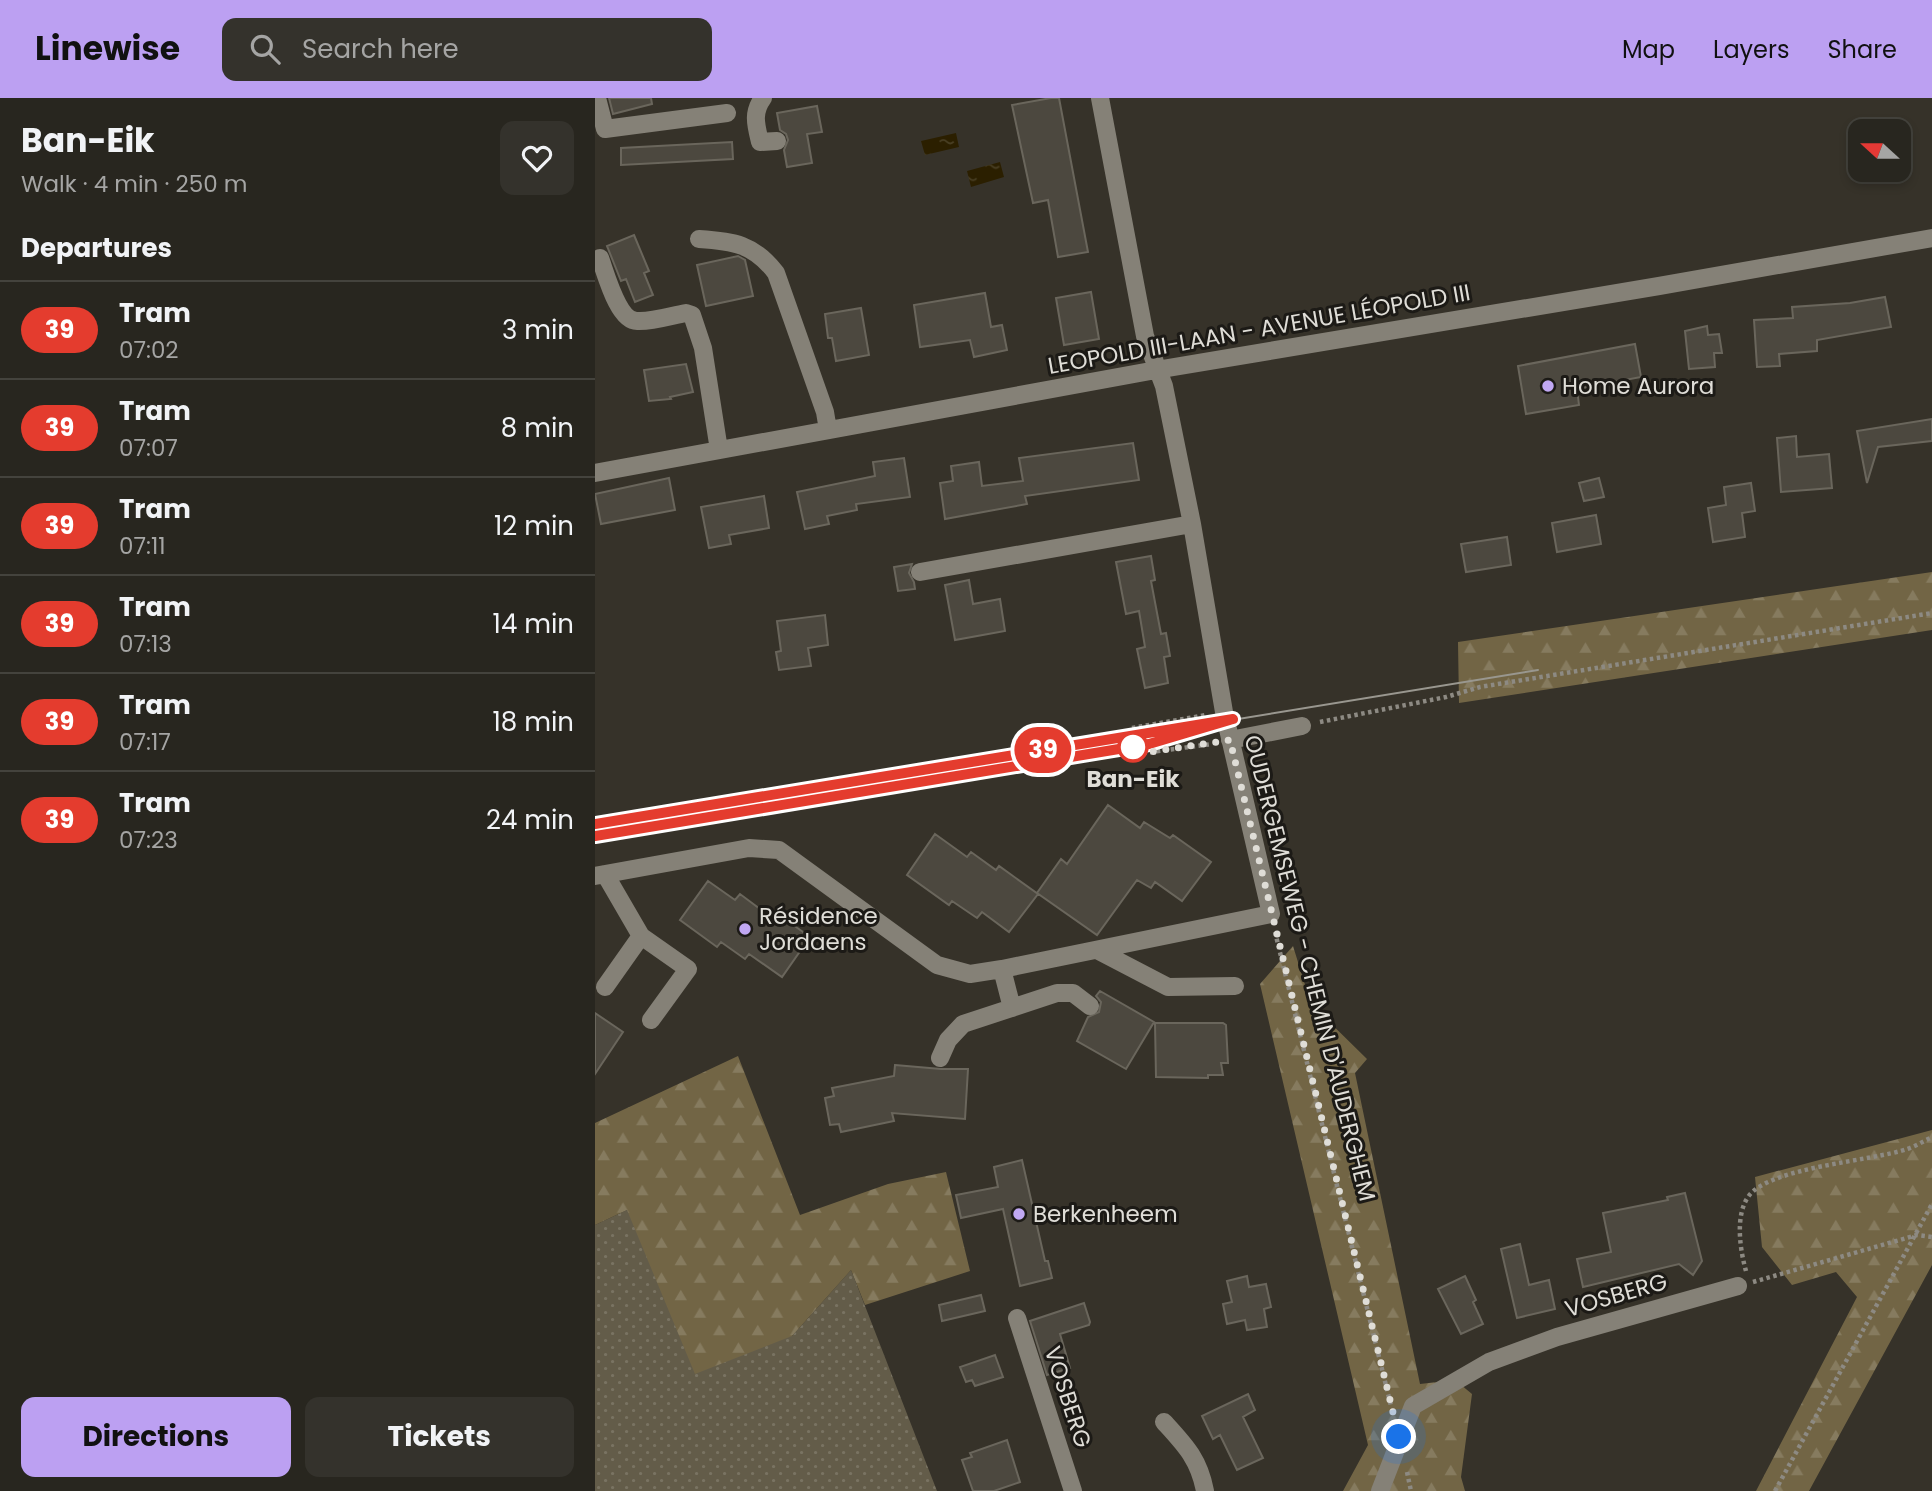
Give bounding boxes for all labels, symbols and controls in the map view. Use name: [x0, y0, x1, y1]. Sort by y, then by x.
search box: [222, 18, 712, 81]
text: Linewise: [35, 25, 180, 72]
icon: search: [246, 30, 284, 68]
text: Search here: [302, 31, 459, 67]
text: Map: [1622, 33, 1675, 66]
text: Layers: [1713, 33, 1789, 66]
text: Share: [1827, 33, 1897, 66]
text: Ban-Eik: [21, 117, 155, 164]
north arrow: [1848, 119, 1911, 182]
map controls: [1848, 119, 1911, 182]
button: heart: [500, 121, 574, 195]
text: Walk · 4 min · 250 m: [21, 168, 247, 200]
text: Departures: [21, 230, 172, 266]
street label: LEOPOLD III-LAAN - AVENUE LÉOPOLD III: [1045, 276, 1473, 382]
text: Tram: [119, 295, 191, 331]
text: 3 min: [502, 312, 574, 348]
text: 39: [45, 313, 74, 346]
text: 07:02: [119, 334, 179, 366]
place label: Home Aurora: [1562, 370, 1714, 402]
marker: Home Aurora: [1540, 378, 1556, 394]
text: Tram: [119, 393, 191, 429]
text: 8 min: [501, 410, 574, 446]
text: 39: [45, 411, 74, 444]
text: 07:07: [119, 432, 178, 464]
text: Tram: [119, 491, 191, 527]
text: 12 min: [494, 508, 574, 544]
text: 39: [45, 509, 74, 542]
text: 07:11: [119, 530, 166, 562]
text: Tram: [119, 589, 191, 625]
text: 14 min: [493, 606, 574, 642]
text: 39: [45, 607, 74, 640]
text: 07:13: [119, 628, 172, 660]
text: Tram: [119, 687, 191, 723]
text: 18 min: [493, 704, 574, 740]
text: 39: [45, 705, 74, 738]
text: 07:17: [119, 726, 171, 758]
line badge: 39: [1011, 727, 1075, 773]
marker: Ban-Eik: [1118, 732, 1148, 762]
street label: OUDERGEMSEWEG - CHEMIN D'AUDERGHEM: [1237, 732, 1383, 1204]
text: 39: [1028, 733, 1058, 766]
place label: Ban-Eik: [1086, 763, 1180, 795]
text: Tram: [119, 785, 191, 821]
text: 24 min: [486, 802, 574, 838]
text: 39: [45, 803, 74, 836]
text: 07:23: [119, 824, 178, 856]
place label: Résidence Jordaens: [759, 900, 878, 958]
marker: Résidence Jordaens: [737, 921, 753, 937]
place label: Berkenheem: [1033, 1198, 1178, 1230]
marker: Berkenheem: [1011, 1206, 1027, 1222]
street label: VOSBERG: [1561, 1265, 1671, 1325]
street label: VOSBERG: [1037, 1342, 1099, 1452]
button: Directions: [21, 1397, 291, 1477]
button: Tickets: [305, 1397, 574, 1477]
your location: [1381, 1419, 1416, 1454]

